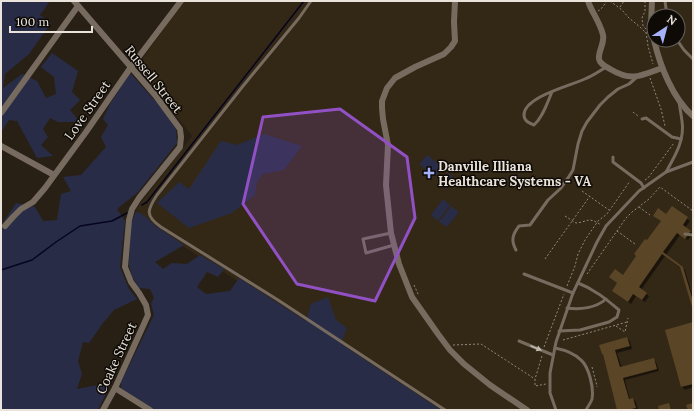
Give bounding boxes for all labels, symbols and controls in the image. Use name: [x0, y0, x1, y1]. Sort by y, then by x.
scale bar: [10, 8, 92, 34]
north arrow: [646, 8, 686, 48]
text: N: [664, 12, 680, 28]
text: 100 m: [16, 14, 49, 29]
street label: Russell Street: [121, 42, 186, 117]
street label: Love Street: [61, 77, 114, 143]
place label: Danville Illiana Healthcare Systems - VA: [438, 158, 591, 190]
marker: Danville Illiana Healthcare Systems - VA: [423, 167, 435, 179]
street label: Coake Street: [92, 319, 141, 397]
one-way arrow: [530, 345, 541, 351]

